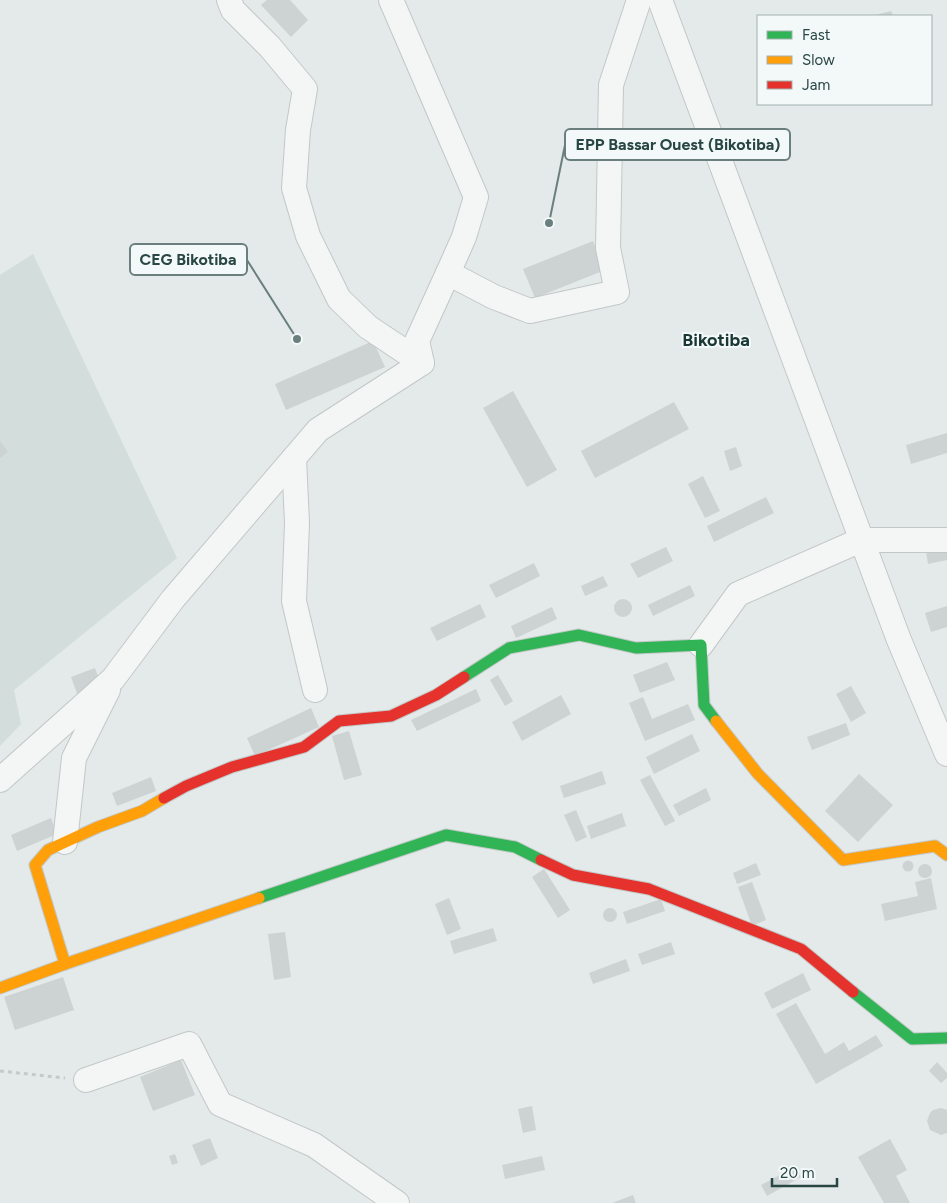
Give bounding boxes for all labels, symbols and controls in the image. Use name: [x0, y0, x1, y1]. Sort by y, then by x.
legend: [757, 15, 932, 105]
text: Fast: [802, 26, 831, 44]
text: Slow: [802, 51, 835, 69]
text: Jam: [802, 76, 830, 94]
callout: EPP Bassar Ouest (Bikotiba): [565, 129, 790, 160]
text: EPP Bassar Ouest (Bikotiba): [576, 135, 780, 154]
callout: CEG Bikotiba: [130, 244, 247, 275]
text: CEG Bikotiba: [140, 250, 236, 269]
district label: Bikotiba: [682, 329, 750, 351]
scale bar: [772, 1156, 837, 1188]
text: 20 m: [780, 1164, 814, 1182]

